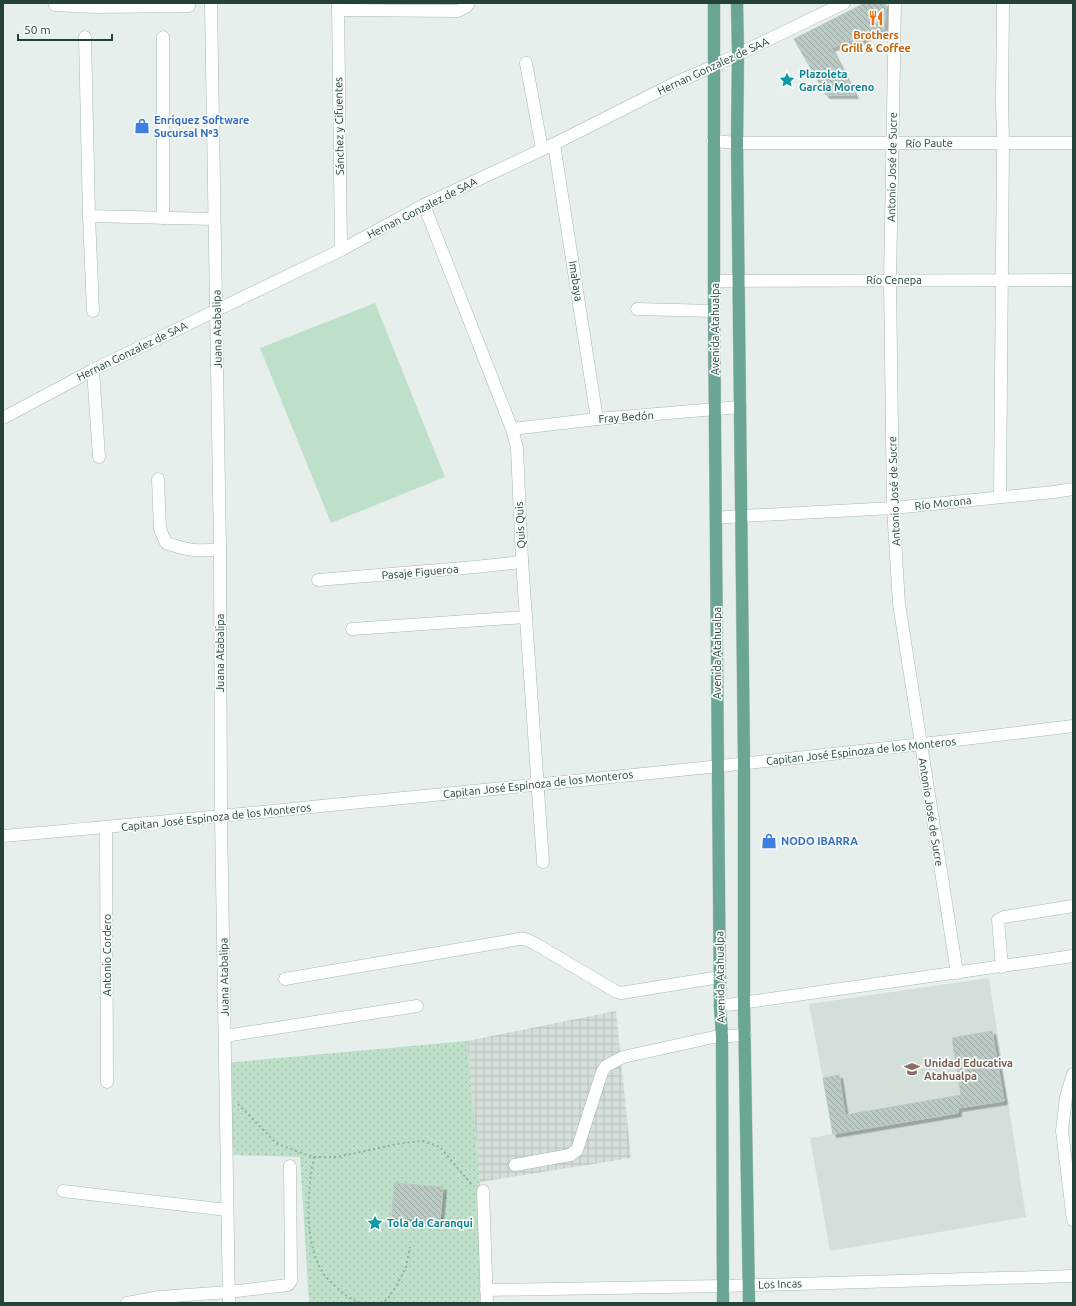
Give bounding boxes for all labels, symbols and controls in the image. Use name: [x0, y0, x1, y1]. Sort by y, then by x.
restaurant icon: Brothers Grill & Coffee: [867, 9, 885, 27]
scale bar: [18, 16, 112, 42]
text: 50 m: [24, 23, 51, 36]
place label: Brothers Grill & Coffee: [841, 29, 911, 54]
street label: Hernan Gonzalez de SAA: [655, 35, 771, 97]
place label: Plazoleta García Moreno: [799, 68, 875, 93]
place icon: Plazoleta García Moreno: [778, 71, 796, 89]
street label: Sánchez y Cifuentes: [332, 77, 346, 175]
street label: Antonio José de Sucre: [885, 112, 899, 222]
place label: Enriquez Software Sucursal Nª3: [154, 114, 249, 139]
shop icon: Enriquez Software Sucursal Nª3: [133, 117, 151, 135]
street label: Río Paute: [905, 137, 953, 149]
street label: Hernan Gonzalez de SAA: [365, 175, 480, 241]
street label: Imabaya: [567, 260, 585, 302]
street label: Río Cenepa: [866, 274, 922, 286]
street label: Avenida Atahualpa: [709, 283, 721, 375]
street label: Juana Atabalipa: [210, 290, 224, 368]
street label: Hernan Gonzalez de SAA: [75, 319, 190, 383]
street label: Fray Bedón: [598, 409, 654, 425]
street label: Antonio José de Sucre: [886, 436, 902, 546]
street label: Río Morona: [914, 494, 972, 512]
street label: Quis Quis: [513, 501, 527, 549]
street label: Pasaje Figueroa: [381, 563, 459, 581]
street label: Avenida Atahualpa: [711, 607, 723, 699]
street label: Juana Atabalipa: [214, 614, 226, 692]
street label: Capitan José Espinoza de los Monteros: [765, 735, 957, 767]
street label: Antonio José de Sucre: [916, 757, 946, 867]
street label: Capitan José Espinoza de los Monteros: [442, 768, 634, 800]
street label: Capitan José Espinoza de los Monteros: [120, 801, 312, 833]
shop icon: NODO IBARRA: [760, 832, 778, 850]
place label: NODO IBARRA: [781, 835, 858, 847]
street label: Antonio Cordero: [101, 914, 113, 996]
street label: Avenida Atahualpa: [713, 931, 727, 1023]
street label: Juana Atabalipa: [217, 938, 231, 1016]
place label: Unidad Educativa Atahualpa: [924, 1057, 1013, 1082]
school or university icon: Unidad Educativa Atahualpa: [903, 1060, 921, 1078]
place icon: Tola da Caranqui: [366, 1214, 384, 1232]
place label: Tola da Caranqui: [387, 1217, 473, 1229]
street label: Los Incas: [758, 1277, 802, 1291]

